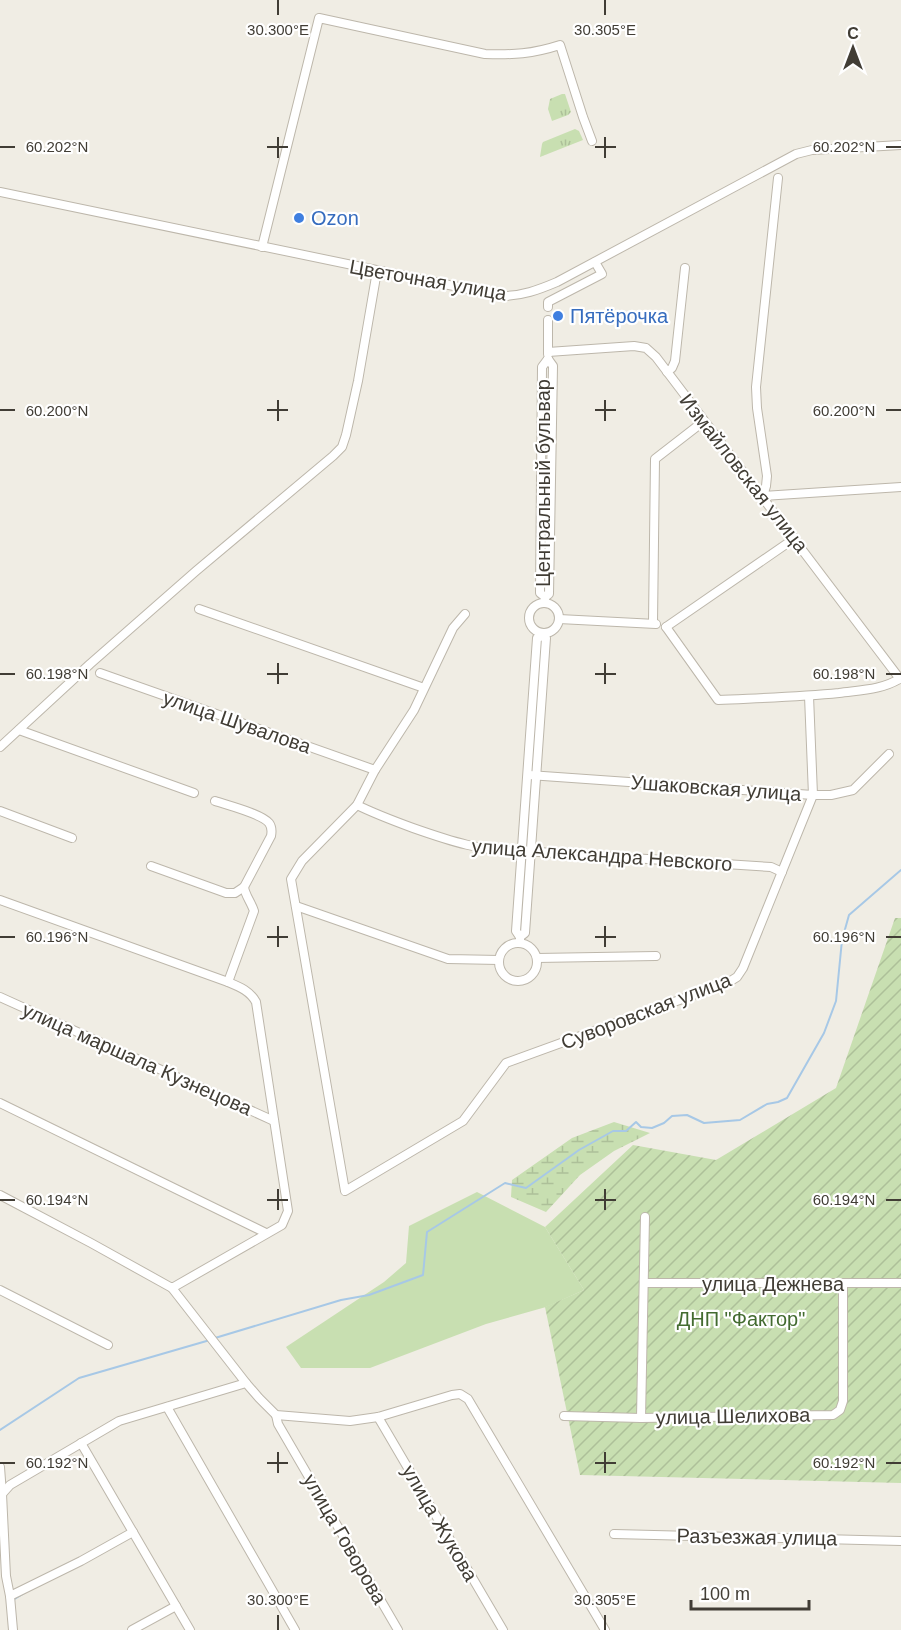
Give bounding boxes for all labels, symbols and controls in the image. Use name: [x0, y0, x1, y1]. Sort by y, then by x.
north arrow: [823, 18, 883, 78]
text: 30.300°E: [247, 21, 309, 38]
text: 30.305°E: [574, 21, 636, 38]
text: С: [847, 25, 859, 42]
text: 60.202°N: [26, 138, 88, 155]
text: 60.202°N: [813, 138, 875, 155]
place label: Ozon: [311, 207, 359, 229]
marker: Ozon: [292, 211, 306, 225]
street label: Цветочная улица: [348, 255, 509, 305]
place label: Пятёрочка: [570, 305, 669, 327]
marker: Пятёрочка: [551, 309, 565, 323]
street label: Центральный бульвар: [532, 379, 554, 587]
street label: Измайловская улица: [675, 390, 813, 557]
text: 60.200°N: [26, 402, 88, 419]
text: 60.200°N: [813, 402, 875, 419]
text: 60.198°N: [26, 665, 88, 682]
text: 60.198°N: [813, 665, 875, 682]
street label: улица Шувалова: [160, 686, 315, 758]
street label: Ушаковская улица: [630, 771, 803, 805]
street label: улица Александра Невского: [471, 835, 733, 875]
text: 60.196°N: [26, 928, 88, 945]
text: 60.196°N: [813, 928, 875, 945]
street label: Суворовская улица: [558, 968, 735, 1054]
street label: улица маршала Кузнецова: [19, 998, 256, 1120]
text: 60.194°N: [26, 1191, 88, 1208]
text: 60.194°N: [813, 1191, 875, 1208]
street label: улица Дежнева: [702, 1273, 845, 1295]
park label: ДНП "Фактор": [677, 1308, 805, 1330]
street label: улица Шелихова: [656, 1404, 811, 1428]
text: 60.192°N: [26, 1454, 88, 1471]
text: 60.192°N: [813, 1454, 875, 1471]
street label: улица Жукова: [398, 1461, 483, 1586]
street label: улица Говорова: [299, 1470, 392, 1609]
street label: Разъезжая улица: [677, 1525, 838, 1549]
scale bar: [691, 1573, 810, 1611]
text: 100 m: [700, 1584, 750, 1604]
text: 30.300°E: [247, 1591, 309, 1608]
text: 30.305°E: [574, 1591, 636, 1608]

